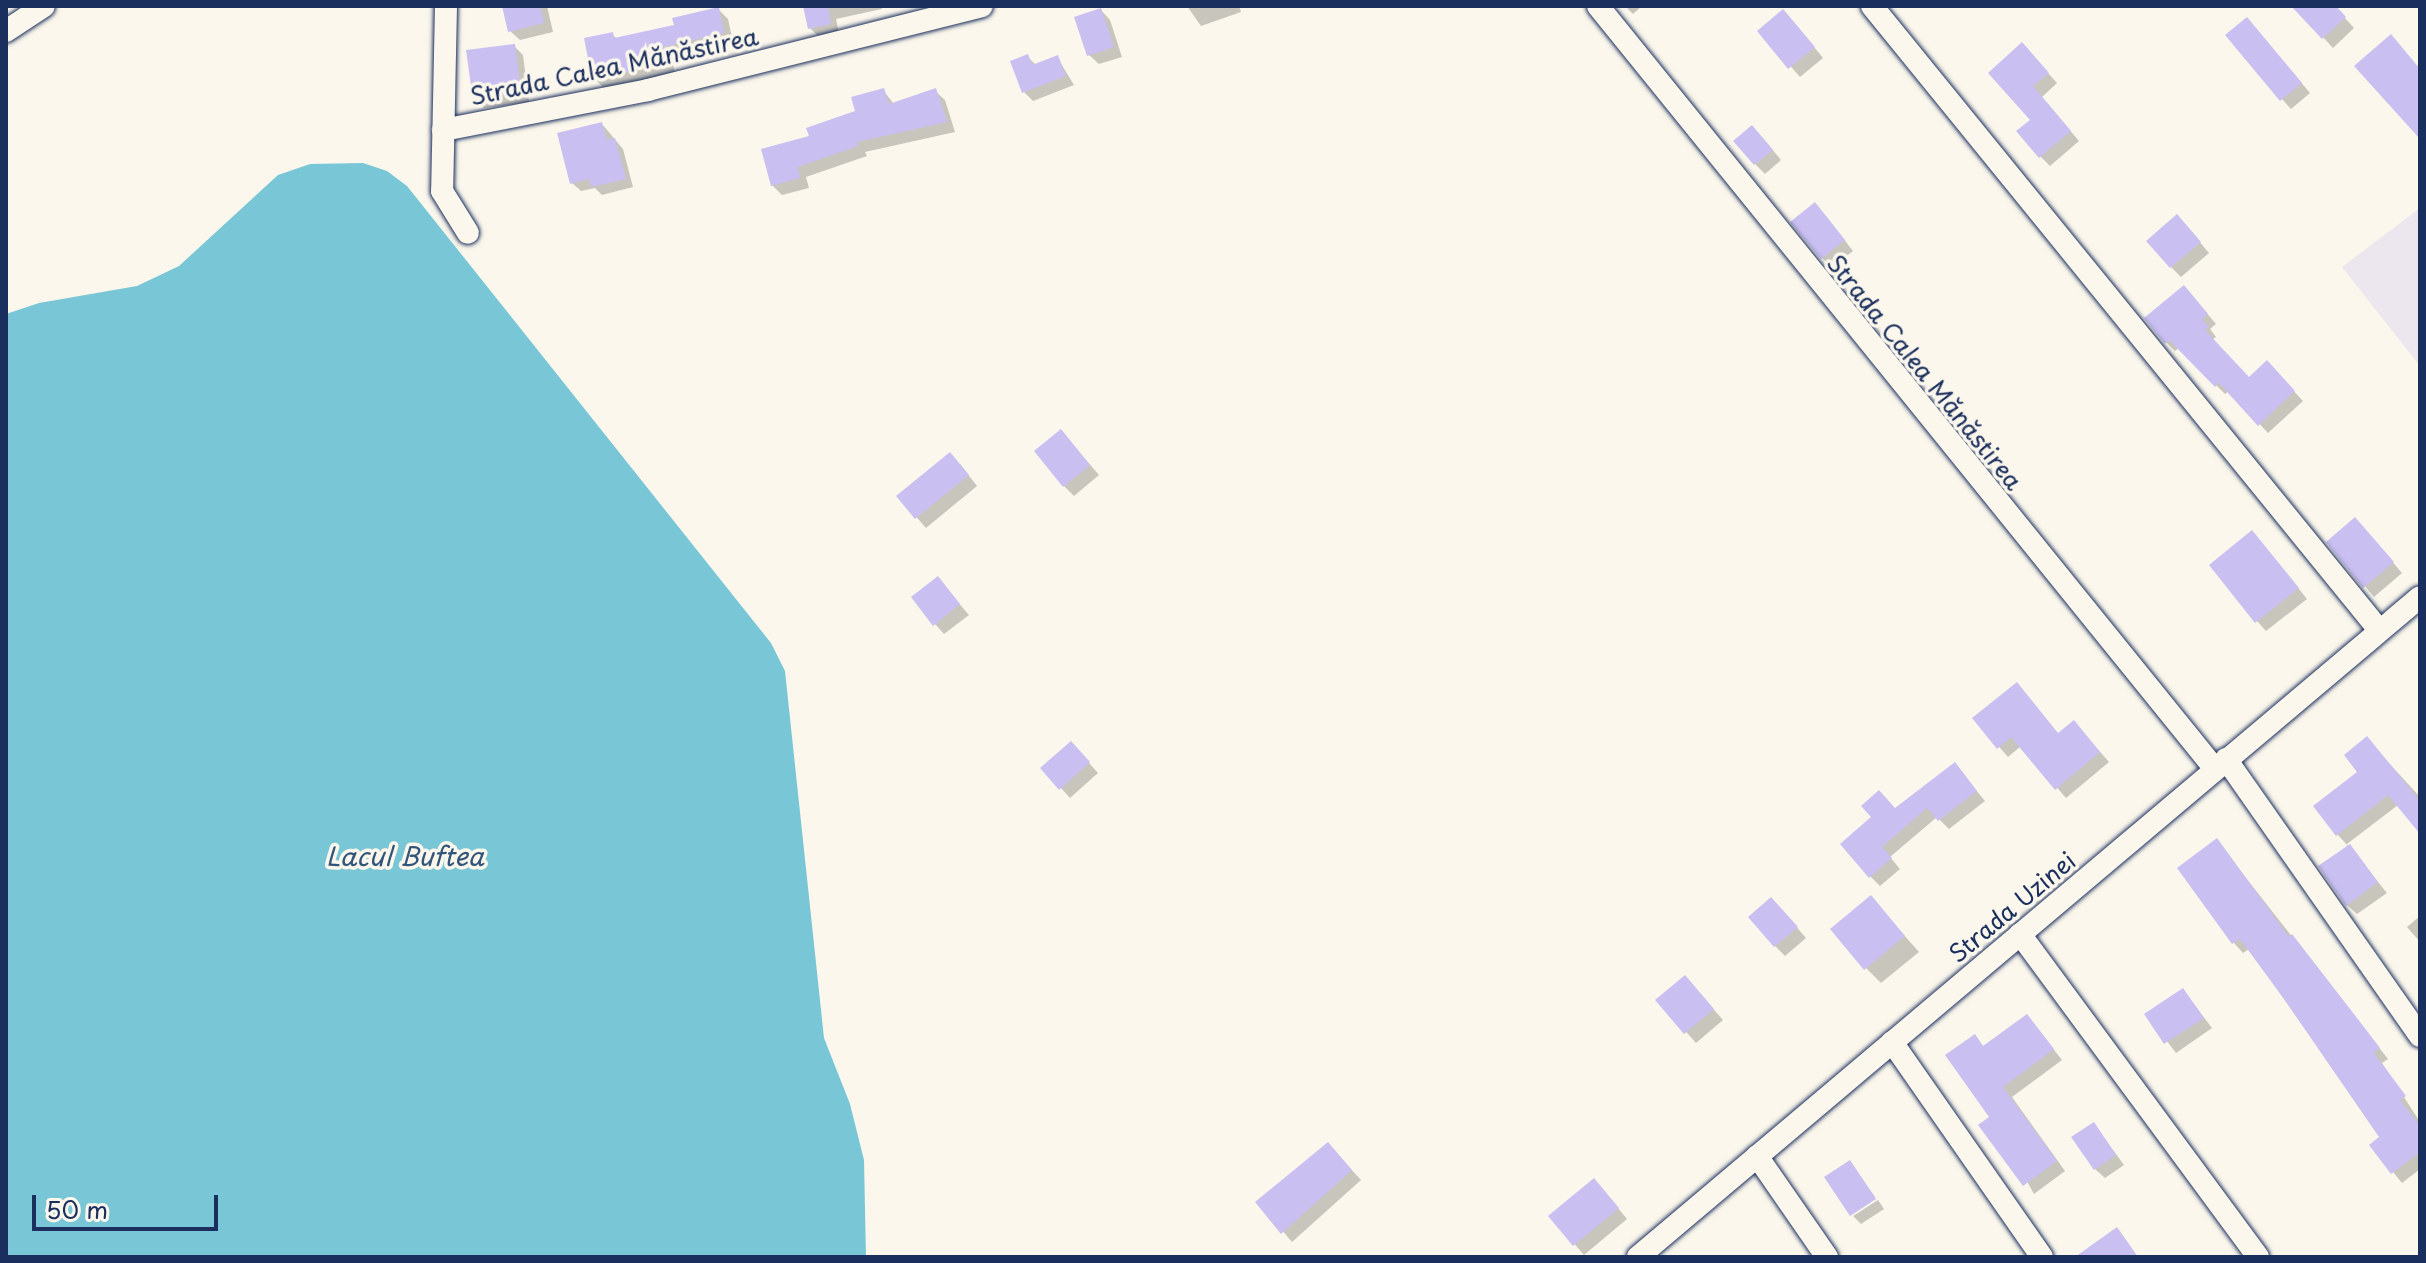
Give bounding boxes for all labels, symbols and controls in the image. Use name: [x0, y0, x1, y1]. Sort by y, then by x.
street label: Strada Calea Mănăstirea: [466, 21, 762, 111]
street label: Strada Calea Mănăstirea: [1821, 248, 2029, 496]
water label: Lacul Buftea: [325, 840, 485, 872]
street label: Strada Uzinei: [1942, 845, 2082, 969]
scale bar: [36, 1179, 222, 1229]
text: 50 m: [46, 1191, 108, 1227]

